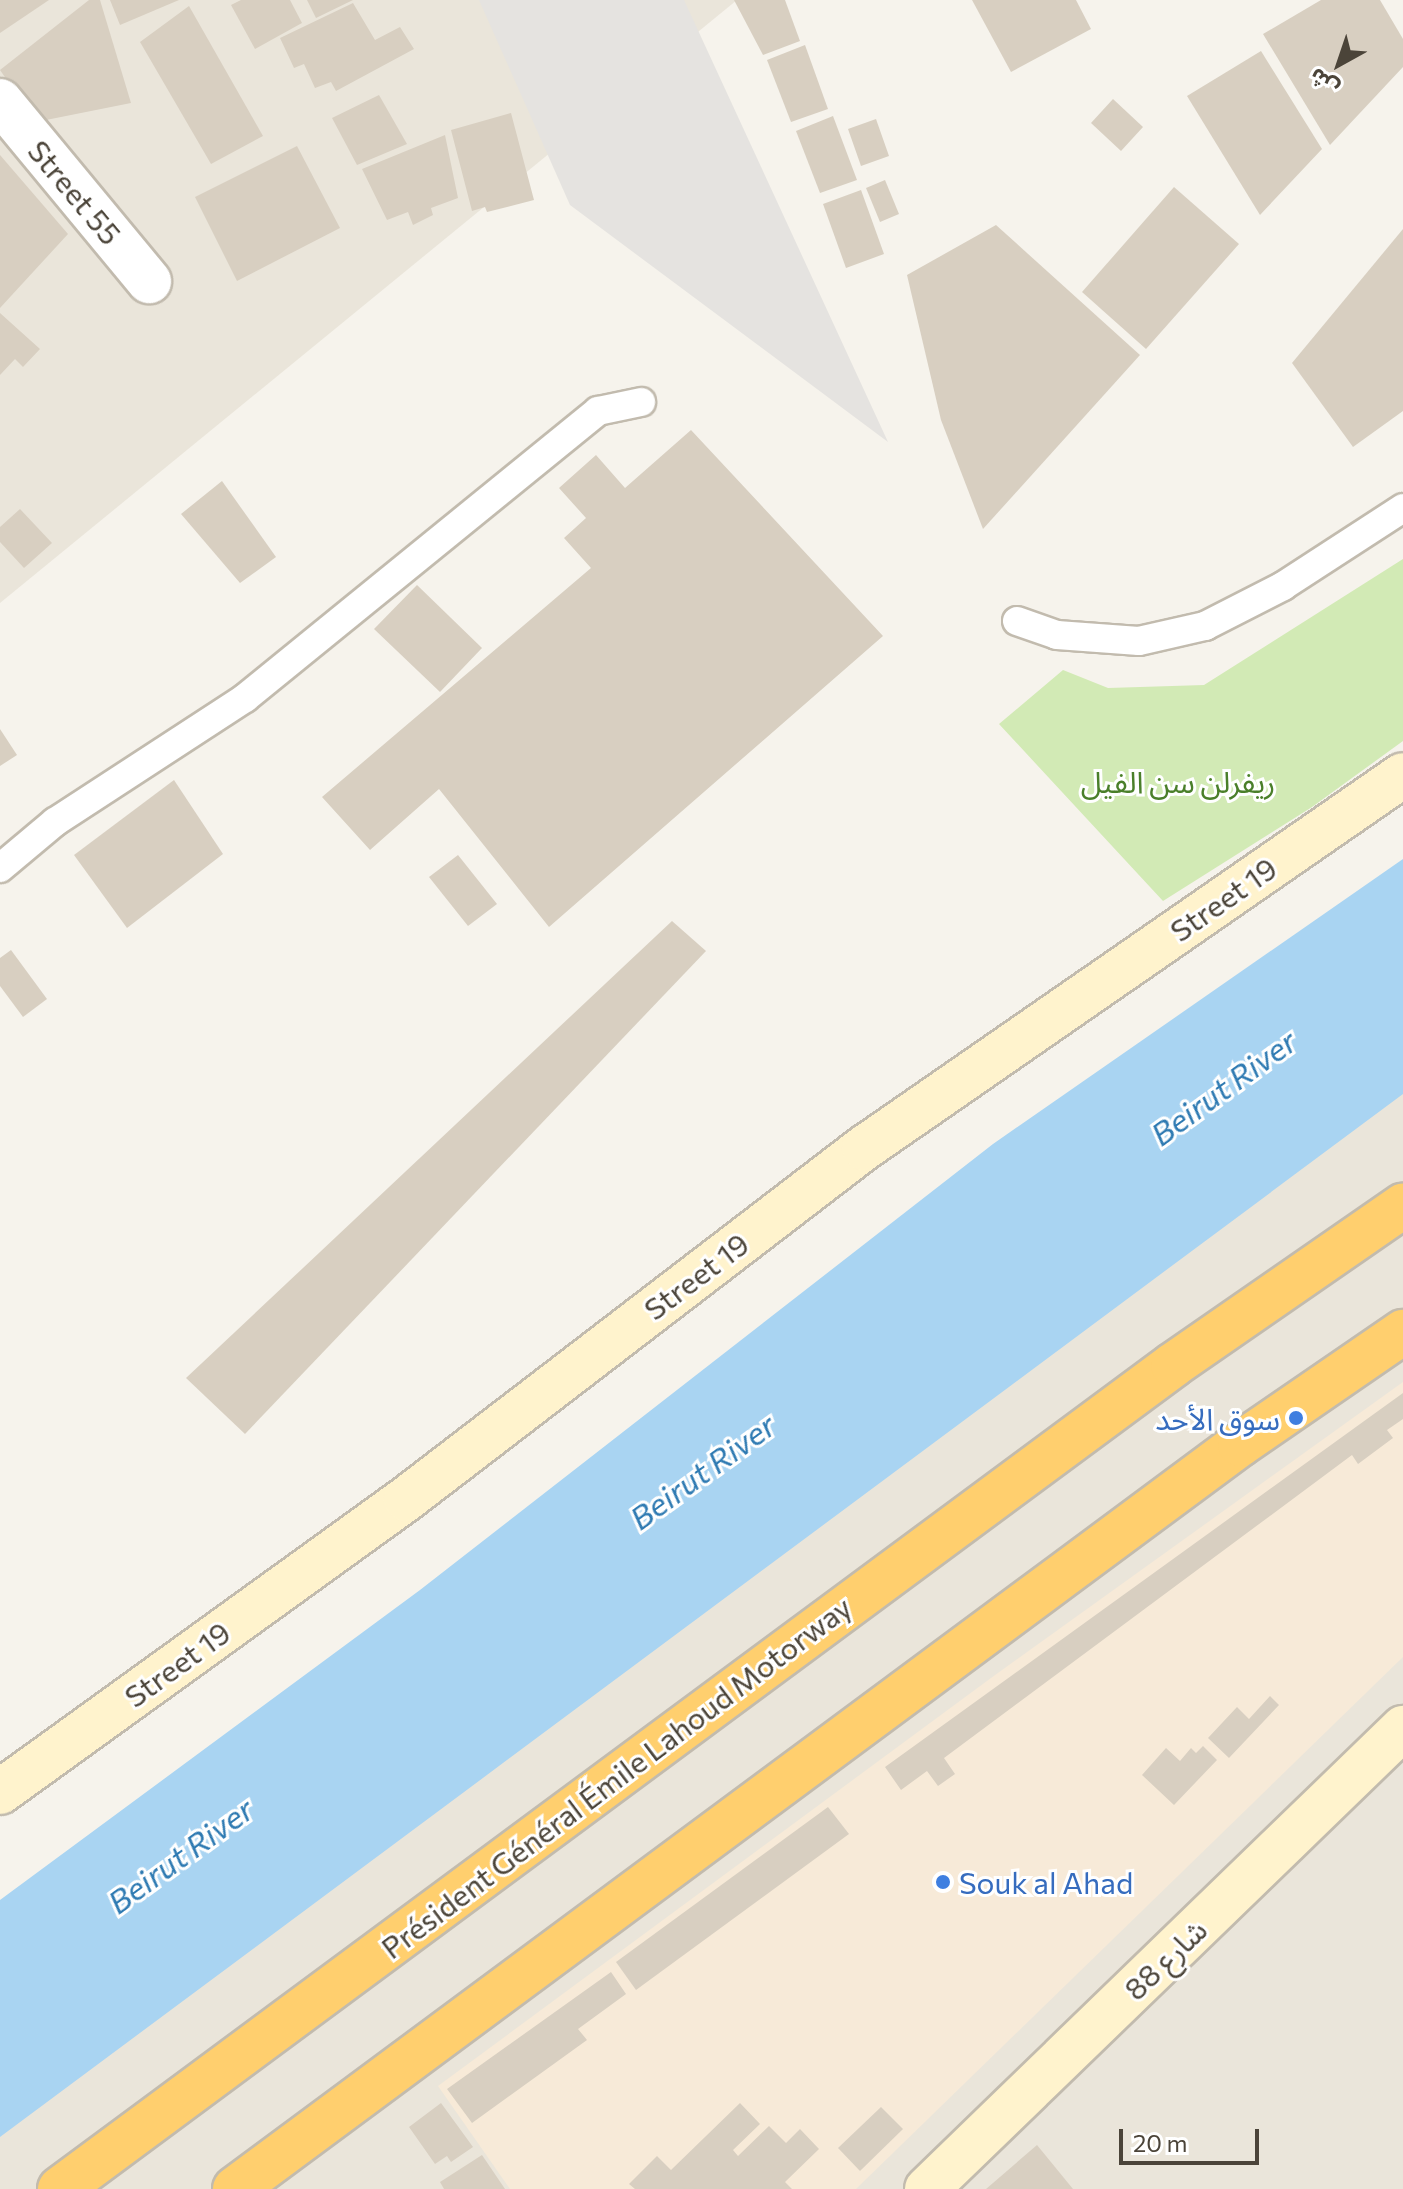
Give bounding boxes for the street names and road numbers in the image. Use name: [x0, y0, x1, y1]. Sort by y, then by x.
street label: Street 55: [21, 133, 129, 251]
street label: Street 19: [1163, 849, 1283, 949]
street label: Street 19: [637, 1225, 755, 1327]
street label: Président Général Émile Lahoud Motorway: [374, 1588, 858, 1966]
street label: Street 19: [117, 1614, 237, 1714]
street label: شارع 88: [1116, 1911, 1214, 2007]

